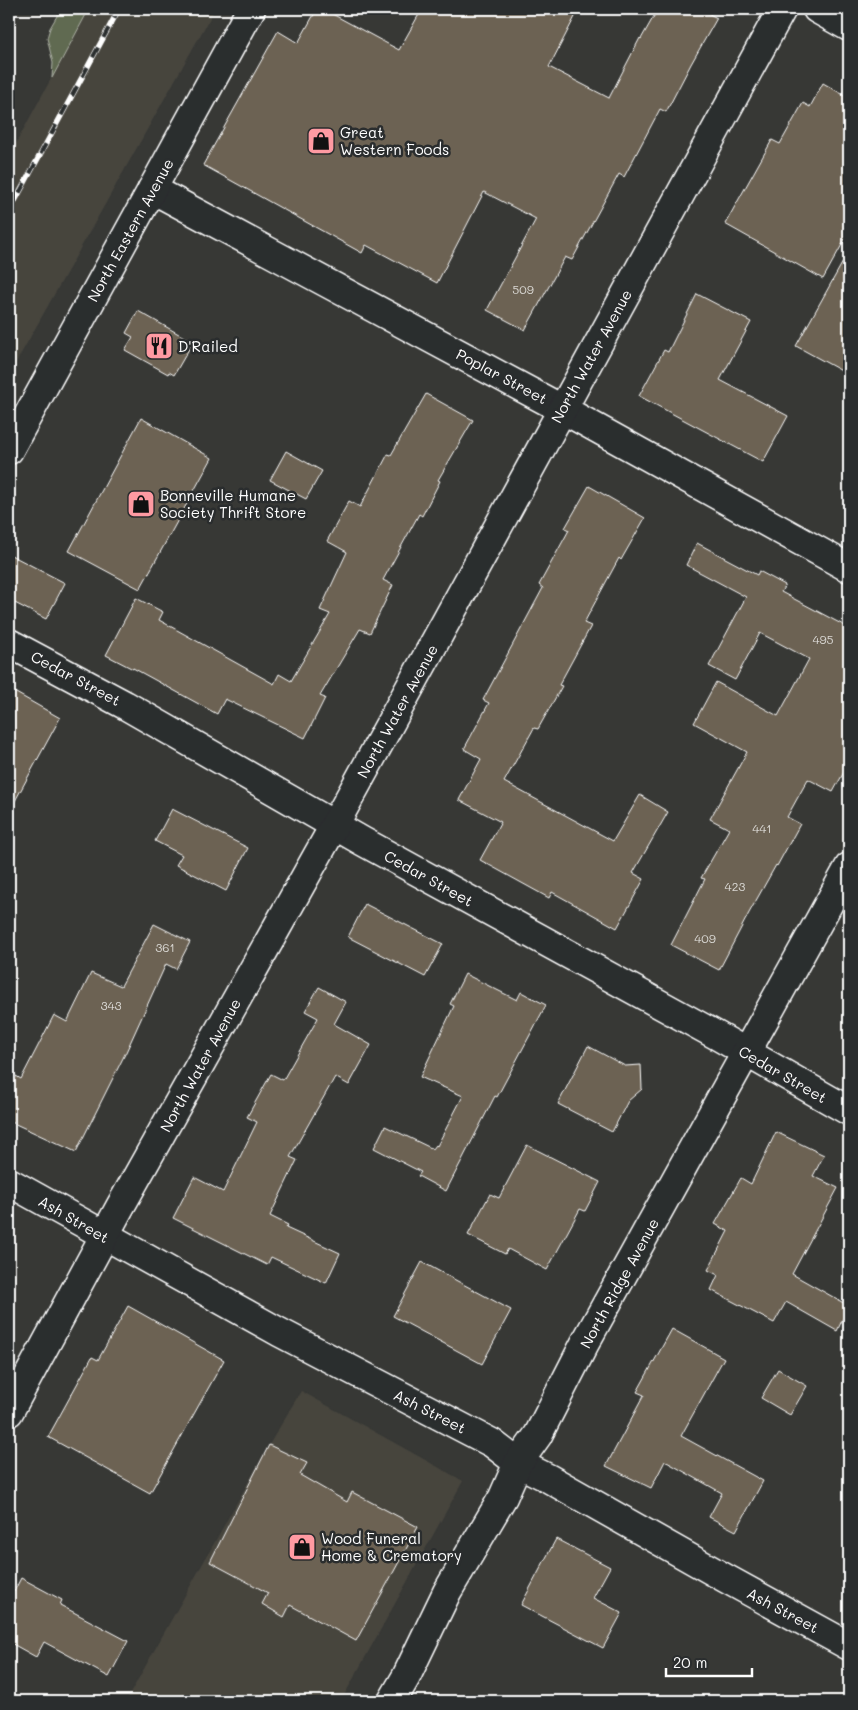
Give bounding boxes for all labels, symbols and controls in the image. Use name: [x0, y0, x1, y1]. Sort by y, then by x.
place label: Great Western Foods: [340, 122, 449, 159]
shop icon: Great Western Foods: [306, 126, 336, 156]
street label: North Eastern Avenue: [82, 155, 178, 305]
house number: 509: [512, 281, 534, 297]
street label: North Water Avenue: [546, 286, 636, 426]
restaurant icon: D'Railed: [144, 331, 174, 361]
place label: D'Railed: [178, 336, 238, 356]
street label: Poplar Street: [453, 344, 551, 408]
place label: Bonneville Humane Society Thrift Store: [160, 485, 306, 522]
shop icon: Bonneville Humane Society Thrift Store: [126, 489, 156, 519]
house number: 495: [812, 631, 834, 647]
street label: North Water Avenue: [352, 641, 442, 781]
street label: Cedar Street: [28, 646, 124, 710]
house number: 441: [752, 820, 772, 836]
street label: Cedar Street: [381, 845, 477, 911]
house number: 423: [725, 878, 745, 894]
house number: 409: [694, 930, 716, 946]
house number: 361: [155, 939, 175, 955]
street label: North Water Avenue: [155, 995, 245, 1135]
house number: 343: [100, 997, 122, 1013]
street label: Cedar Street: [735, 1041, 831, 1107]
street label: Ash Street: [35, 1191, 113, 1247]
street label: North Ridge Avenue: [575, 1214, 663, 1352]
street label: Ash Street: [390, 1384, 470, 1438]
place label: Wood Funeral Home & Crematory: [321, 1528, 462, 1565]
shop icon: Wood Funeral Home & Crematory: [287, 1532, 317, 1562]
street label: Ash Street: [744, 1583, 822, 1637]
scale bar: [666, 1645, 752, 1677]
text: 20 m: [673, 1652, 707, 1672]

